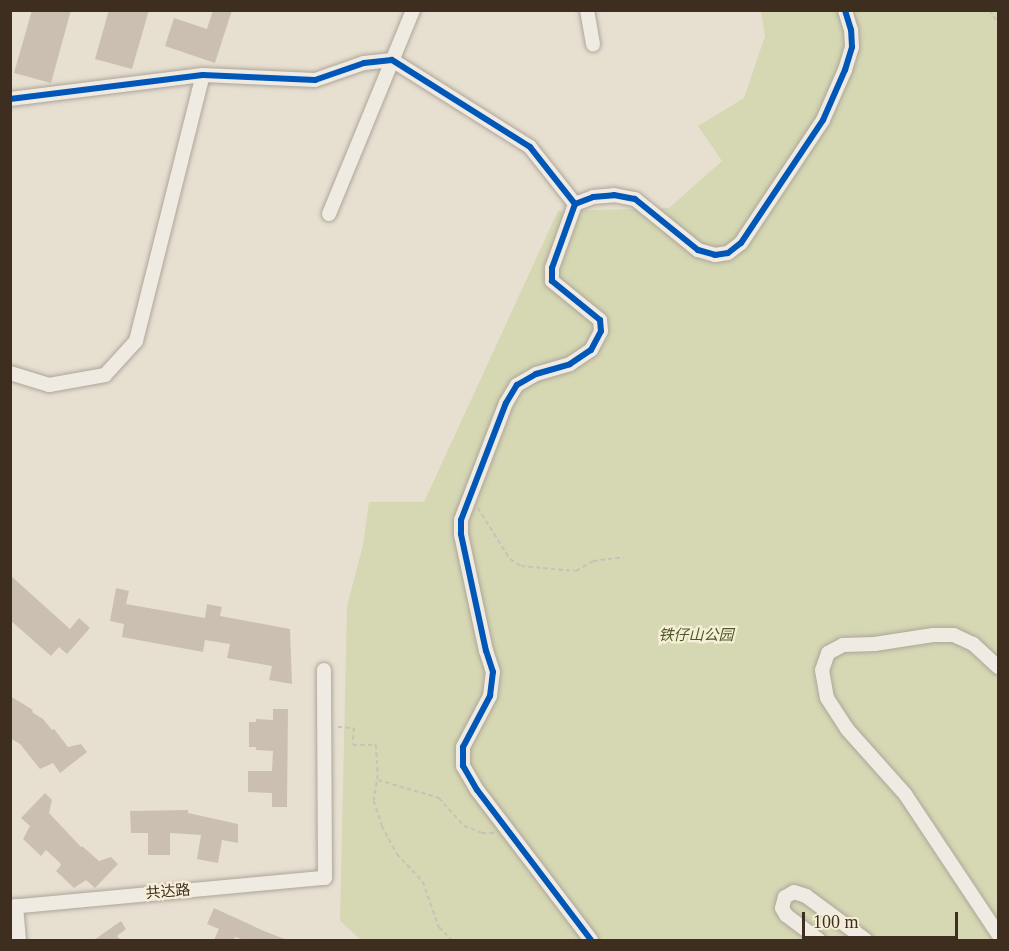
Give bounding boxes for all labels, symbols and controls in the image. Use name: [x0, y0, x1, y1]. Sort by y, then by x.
park label: 铁仔山公园: [659, 627, 733, 645]
street label: 共达路: [145, 881, 191, 903]
scale bar: [805, 900, 961, 938]
text: 100 m: [813, 912, 859, 932]

